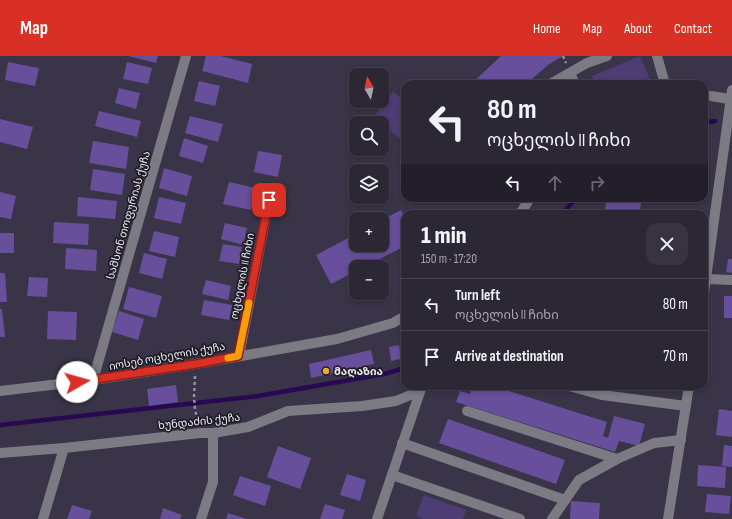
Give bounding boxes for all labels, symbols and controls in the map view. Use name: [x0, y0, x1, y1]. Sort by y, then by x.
text: Map: [20, 17, 48, 40]
text: Home: [533, 20, 561, 37]
text: Map: [583, 20, 602, 37]
text: About: [624, 20, 652, 37]
text: Contact: [674, 20, 712, 37]
north arrow: [349, 68, 389, 108]
map controls: [349, 68, 389, 300]
text: 80 m: [487, 93, 536, 126]
icon: left: [421, 96, 473, 148]
button: search: [349, 116, 389, 156]
text: ოცხელის II ჩიხი: [487, 130, 631, 151]
street label: სამსონ თოფურიას ქუჩა: [104, 149, 153, 281]
button: layers: [349, 164, 389, 204]
icon: left: [502, 172, 524, 194]
icon: ahead: [544, 172, 566, 194]
icon: right: [586, 172, 608, 194]
pin: [252, 183, 286, 217]
icon: arrive: [258, 189, 280, 211]
button: +: [349, 212, 389, 252]
text: 1 min: [421, 221, 467, 250]
button: close: [646, 223, 688, 265]
street label: ოცხელის II ჩიხი: [228, 232, 257, 320]
text: 150 m · 17:20: [421, 251, 477, 267]
button: −: [349, 260, 389, 300]
text: Turn left: [455, 286, 500, 305]
icon: left: [421, 294, 443, 316]
text: 80 m: [663, 295, 688, 314]
text: ოცხელის II ჩიხი: [455, 307, 559, 323]
street label: იოსებ ოცხელის ქუჩა: [108, 340, 226, 373]
icon: arrive: [421, 346, 443, 368]
text: Arrive at destination: [455, 347, 564, 366]
text: 70 m: [663, 347, 688, 366]
position arrow: [56, 361, 98, 403]
place label: მაღაზია: [334, 365, 383, 378]
marker: მაღაზია: [321, 366, 331, 376]
street label: ხუნდაძის ქუჩა: [157, 411, 241, 432]

